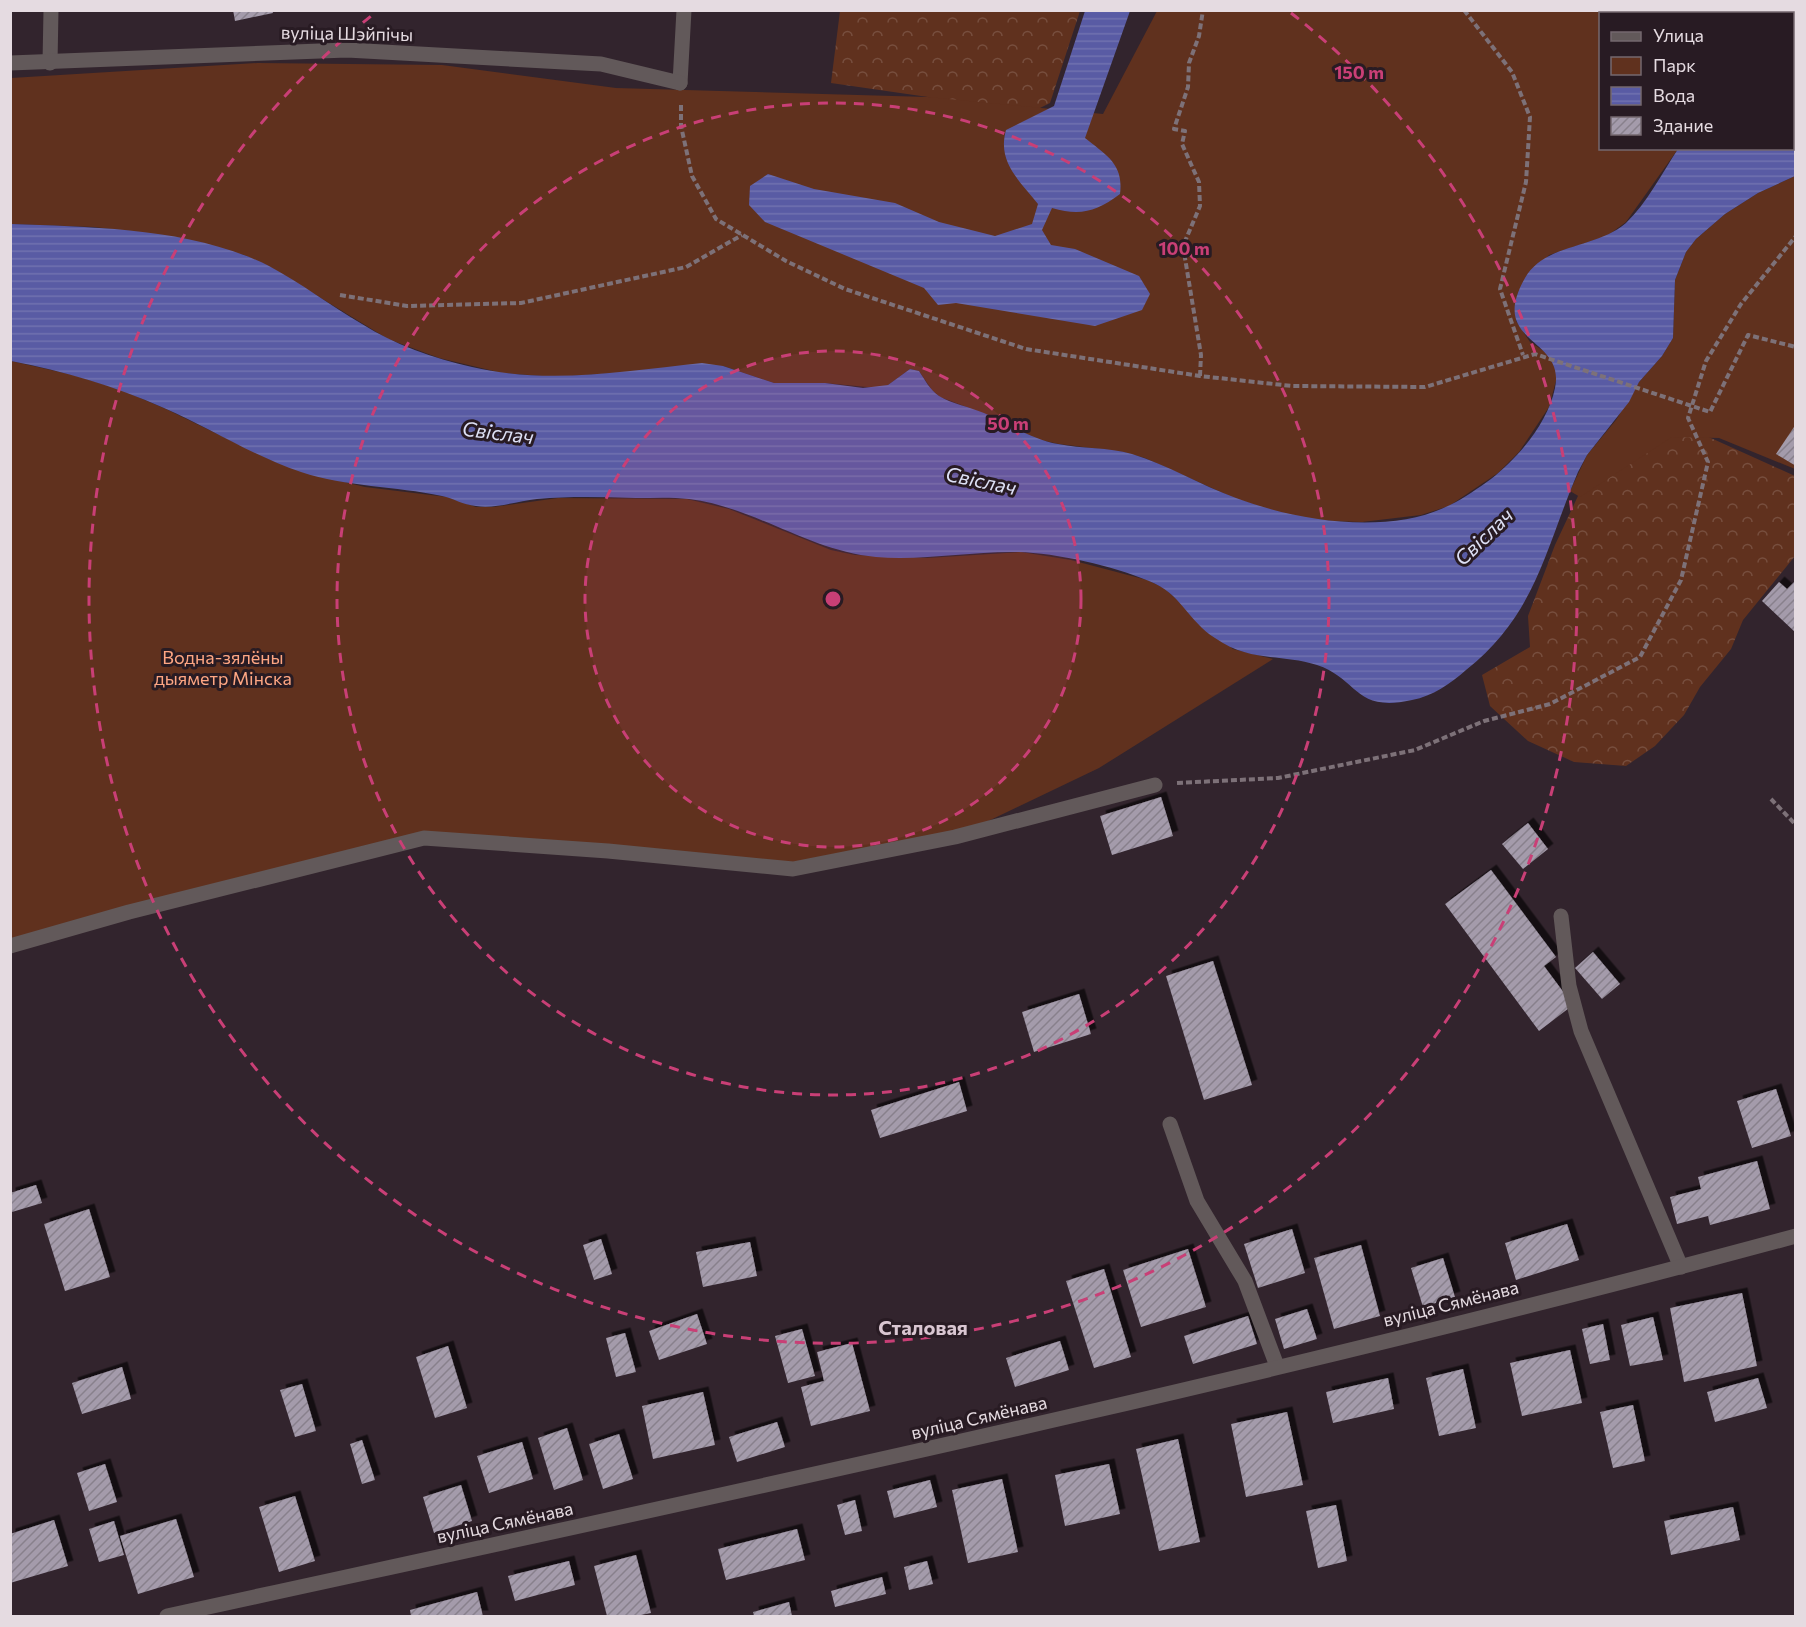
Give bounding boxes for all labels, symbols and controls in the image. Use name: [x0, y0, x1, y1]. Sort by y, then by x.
legend: [1599, 12, 1794, 150]
street label: вуліца Шэйпічы: [281, 21, 413, 45]
text: Улица: [1653, 24, 1704, 46]
text: Парк: [1653, 54, 1696, 76]
text: 150 m: [1334, 61, 1384, 83]
text: Вода: [1653, 84, 1695, 106]
text: Здание: [1653, 114, 1713, 136]
text: 100 m: [1158, 237, 1210, 259]
text: 50 m: [987, 412, 1029, 434]
water label: Свіслач: [461, 416, 536, 448]
water label: Свіслач: [944, 461, 1019, 499]
water label: Свіслач: [1449, 502, 1518, 570]
centre of rings: [823, 589, 843, 609]
park label: Водна-зялёны дыяметр Мінска: [154, 646, 292, 689]
street label: вуліца Сямёнава: [1381, 1276, 1521, 1331]
district label: Сталовая: [878, 1315, 968, 1339]
street label: вуліца Сямёнава: [909, 1391, 1049, 1443]
street label: вуліца Сямёнава: [435, 1497, 575, 1547]

